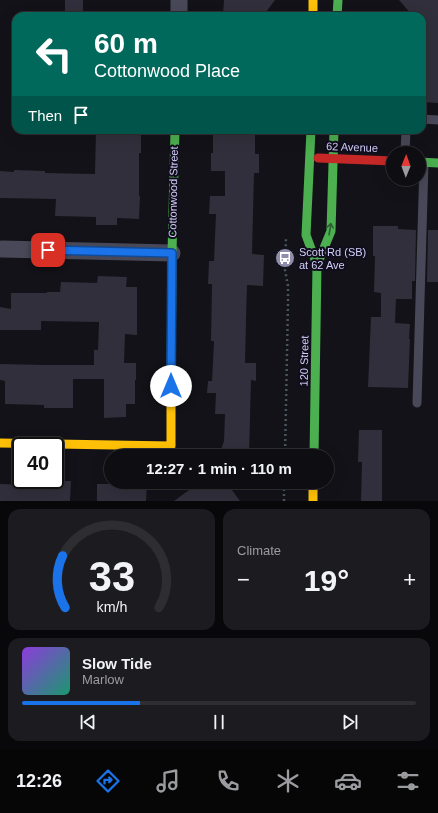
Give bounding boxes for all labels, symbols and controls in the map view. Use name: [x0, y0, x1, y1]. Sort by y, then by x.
icon: left: [28, 28, 80, 80]
text: 60 m: [94, 28, 158, 59]
text: Cottonwood Place: [94, 61, 240, 81]
icon: arrive: [70, 104, 92, 126]
text: Then: [28, 107, 62, 124]
street label: 62 Avenue: [326, 140, 378, 154]
street label: Cottonwood Street: [166, 146, 180, 238]
north arrow: [386, 146, 426, 186]
map controls: [386, 146, 426, 186]
one-way arrow: [326, 223, 334, 236]
pin: [31, 233, 65, 267]
icon: arrive: [37, 239, 59, 261]
place label: Scott Rd (SB) at 62 Ave: [299, 246, 366, 271]
bus stop icon: Scott Rd (SB) at 62 Ave: [274, 247, 296, 269]
street label: 120 Street: [298, 336, 310, 386]
position arrow: [150, 365, 192, 407]
speed limit sign: 40: [12, 437, 64, 489]
text: 12:27 · 1 min · 110 m: [146, 460, 292, 477]
text: Climate: [237, 543, 281, 558]
text: 33: [88, 552, 135, 599]
text: 19°: [304, 564, 349, 597]
text: −: [237, 567, 250, 592]
text: +: [403, 567, 416, 592]
text: km/h: [96, 598, 127, 614]
text: Slow Tide: [82, 655, 152, 672]
text: Marlow: [82, 672, 124, 687]
icon: previous: [77, 711, 99, 733]
icon: pause: [208, 711, 230, 733]
icon: next: [339, 711, 361, 733]
icon: directions: [94, 767, 122, 795]
icon: music: [154, 767, 182, 795]
icon: phone: [214, 767, 242, 795]
icon: climate: [274, 767, 302, 795]
icon: car: [334, 767, 362, 795]
icon: filters: [394, 767, 422, 795]
text: 12:26: [16, 771, 62, 791]

